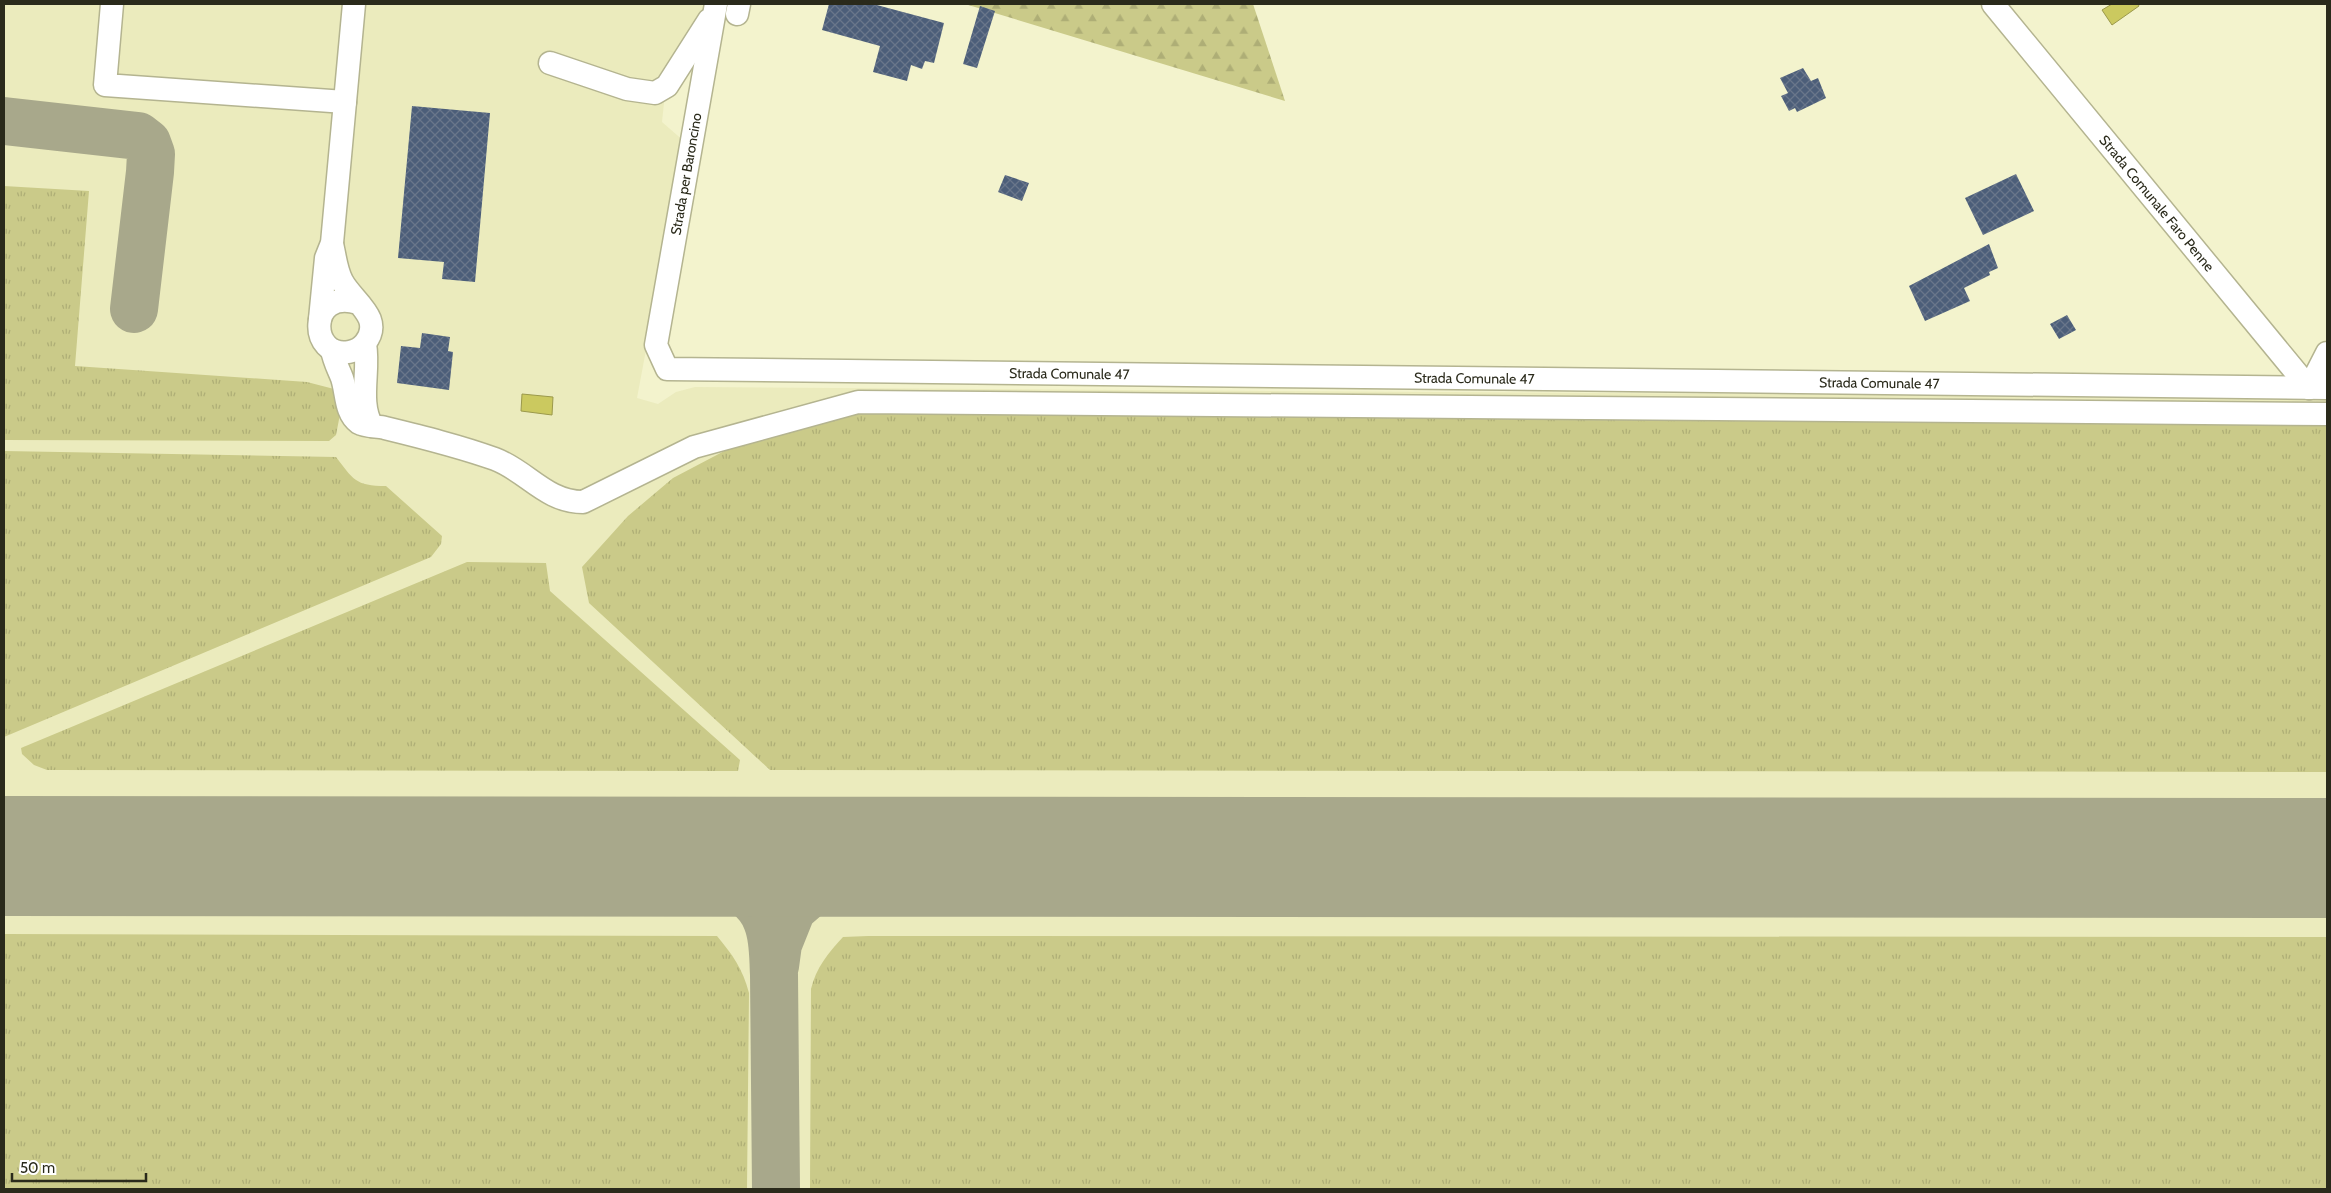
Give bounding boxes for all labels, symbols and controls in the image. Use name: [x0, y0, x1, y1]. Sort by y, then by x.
street label: Strada per Baroncino: [666, 111, 706, 236]
street label: Strada Comunale Faro Penne: [2095, 131, 2218, 275]
street label: Strada Comunale 47: [1009, 364, 1130, 383]
street label: Strada Comunale 47: [1414, 369, 1535, 388]
street label: Strada Comunale 47: [1819, 373, 1940, 393]
scale bar: [12, 1150, 146, 1182]
text: 50 m: [20, 1159, 55, 1177]

